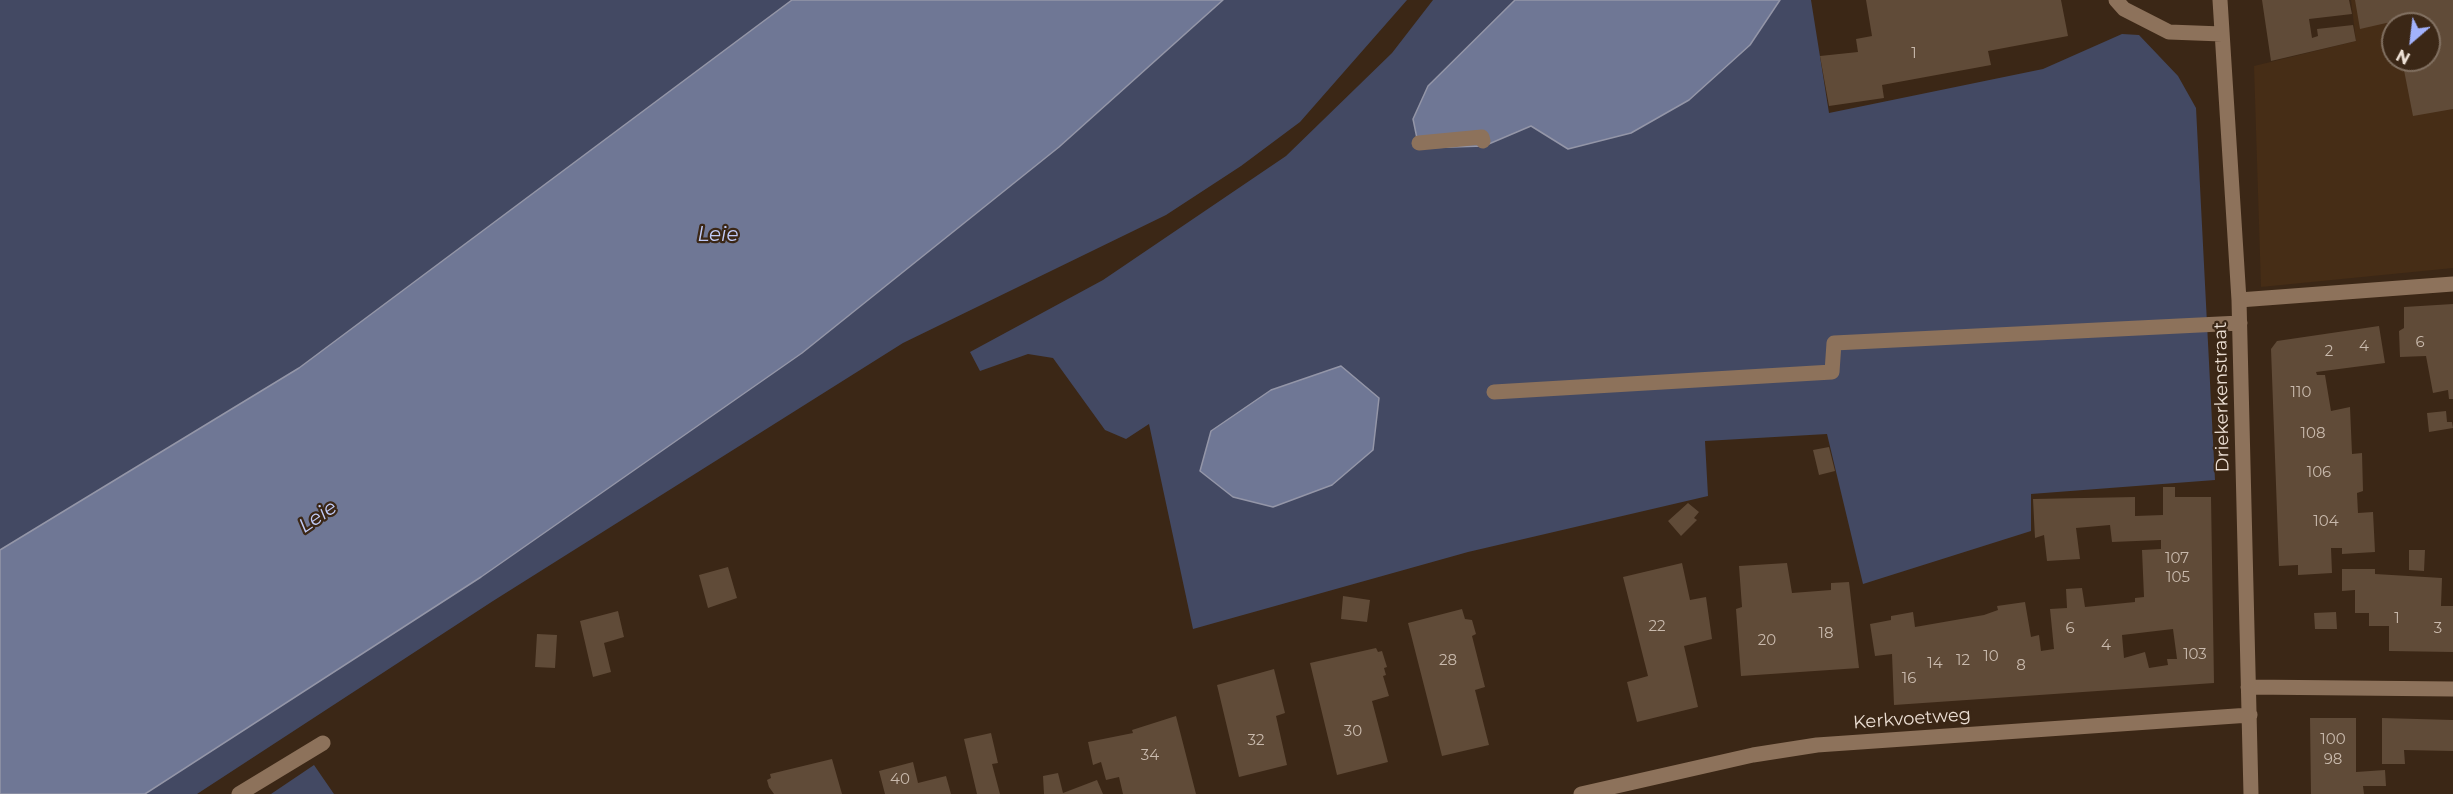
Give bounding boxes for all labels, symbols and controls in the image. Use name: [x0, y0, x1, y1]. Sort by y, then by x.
north arrow: [2381, 12, 2441, 72]
house number: 1: [1911, 45, 1917, 63]
text: N: [2393, 45, 2413, 68]
water label: Leie: [697, 223, 739, 247]
street label: Driekerkenstraat: [2210, 322, 2234, 472]
house number: 6: [2415, 334, 2425, 352]
house number: 4: [2359, 338, 2369, 356]
house number: 2: [2325, 343, 2333, 361]
house number: 110: [2291, 384, 2311, 402]
house number: 108: [2301, 425, 2325, 443]
house number: 106: [2307, 464, 2331, 482]
water label: Leie: [294, 496, 342, 538]
house number: 104: [2313, 513, 2339, 531]
house number: 107: [2165, 550, 2189, 568]
house number: 105: [2166, 569, 2190, 587]
house number: 1: [2394, 610, 2400, 628]
house number: 22: [1648, 618, 1666, 636]
house number: 6: [2065, 620, 2075, 638]
house number: 3: [2434, 620, 2442, 638]
house number: 18: [1819, 625, 1833, 643]
house number: 20: [1758, 632, 1776, 650]
house number: 4: [2101, 637, 2111, 655]
house number: 103: [2183, 646, 2207, 664]
house number: 10: [1983, 648, 1999, 666]
house number: 28: [1439, 652, 1457, 670]
house number: 12: [1956, 652, 1970, 670]
house number: 14: [1927, 655, 1943, 673]
house number: 8: [2016, 657, 2026, 675]
house number: 16: [1902, 670, 1916, 688]
street label: Kerkvoetweg: [1852, 704, 1972, 734]
house number: 30: [1344, 723, 1362, 741]
house number: 100: [2320, 731, 2346, 749]
house number: 32: [1248, 732, 1264, 750]
house number: 34: [1141, 747, 1159, 765]
house number: 98: [2324, 751, 2342, 769]
house number: 40: [890, 771, 910, 789]

